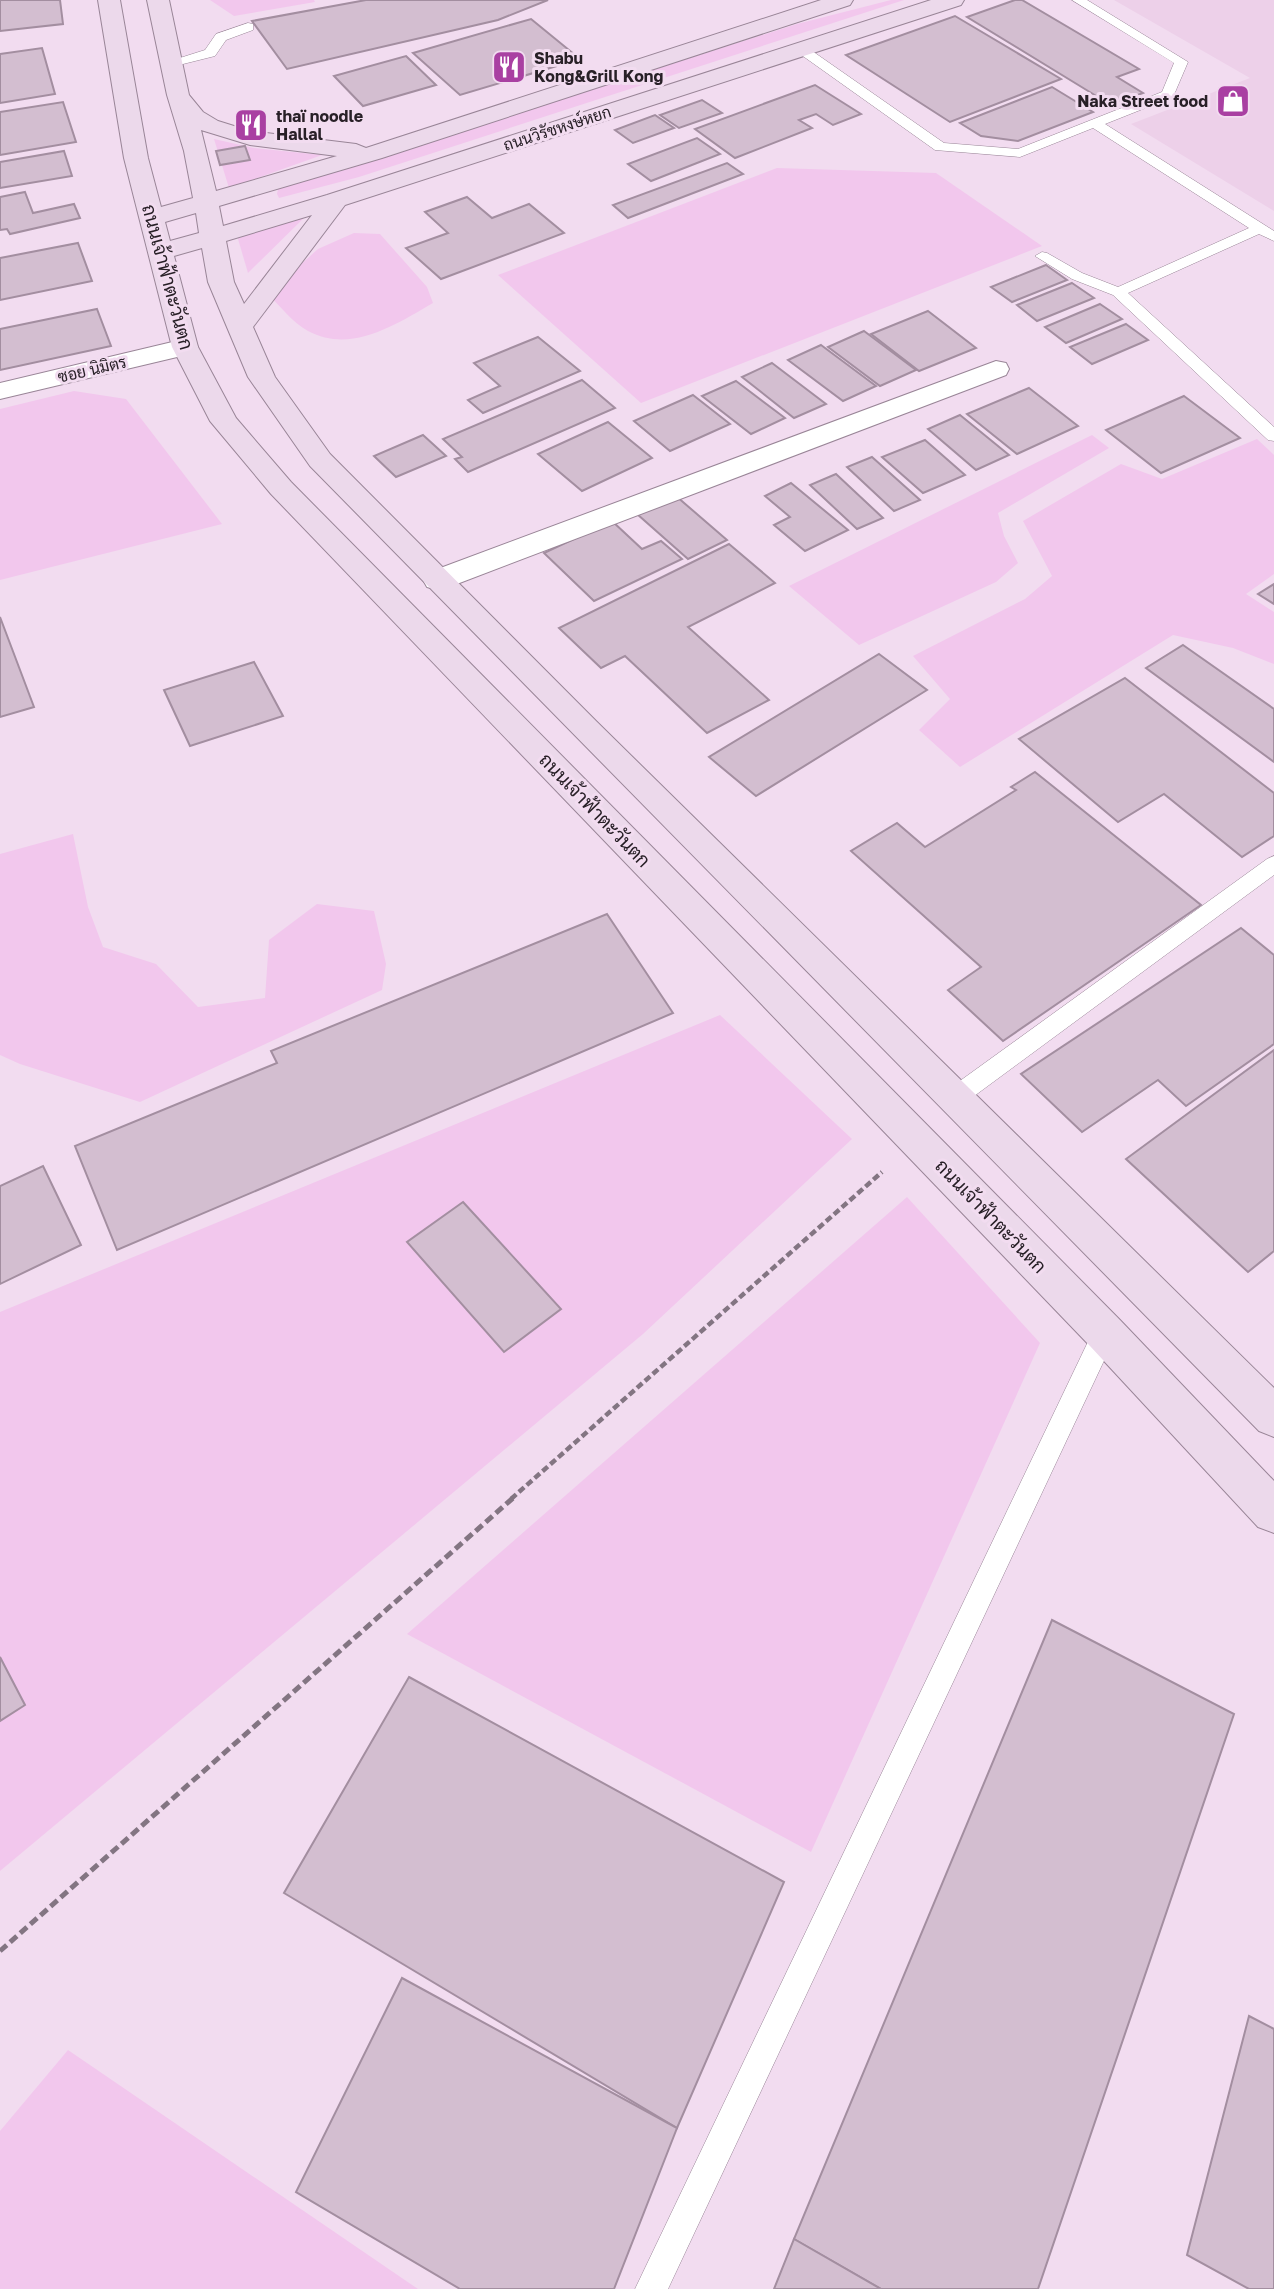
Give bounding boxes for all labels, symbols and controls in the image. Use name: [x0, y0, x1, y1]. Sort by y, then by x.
restaurant icon: Shabu Kong&Grill Kong: [490, 48, 528, 86]
place label: Shabu Kong&Grill Kong: [534, 48, 663, 86]
shop icon: Naka Street food: [1214, 82, 1252, 120]
place label: Naka Street food: [1077, 91, 1208, 111]
street label: ถนนวิรัชหงษ์หยก: [500, 99, 613, 155]
restaurant icon: thaï noodle Hallal: [232, 106, 270, 144]
place label: thaï noodle Hallal: [276, 106, 363, 144]
street label: ถนนเจ้าฟ้าตะวันตก: [138, 202, 199, 352]
street label: ซอย นิมิตร: [56, 351, 129, 387]
street label: ถนนเจ้าฟ้าตะวันตก: [535, 748, 656, 872]
street label: ถนนเจ้าฟ้าตะวันตก: [931, 1154, 1052, 1278]

